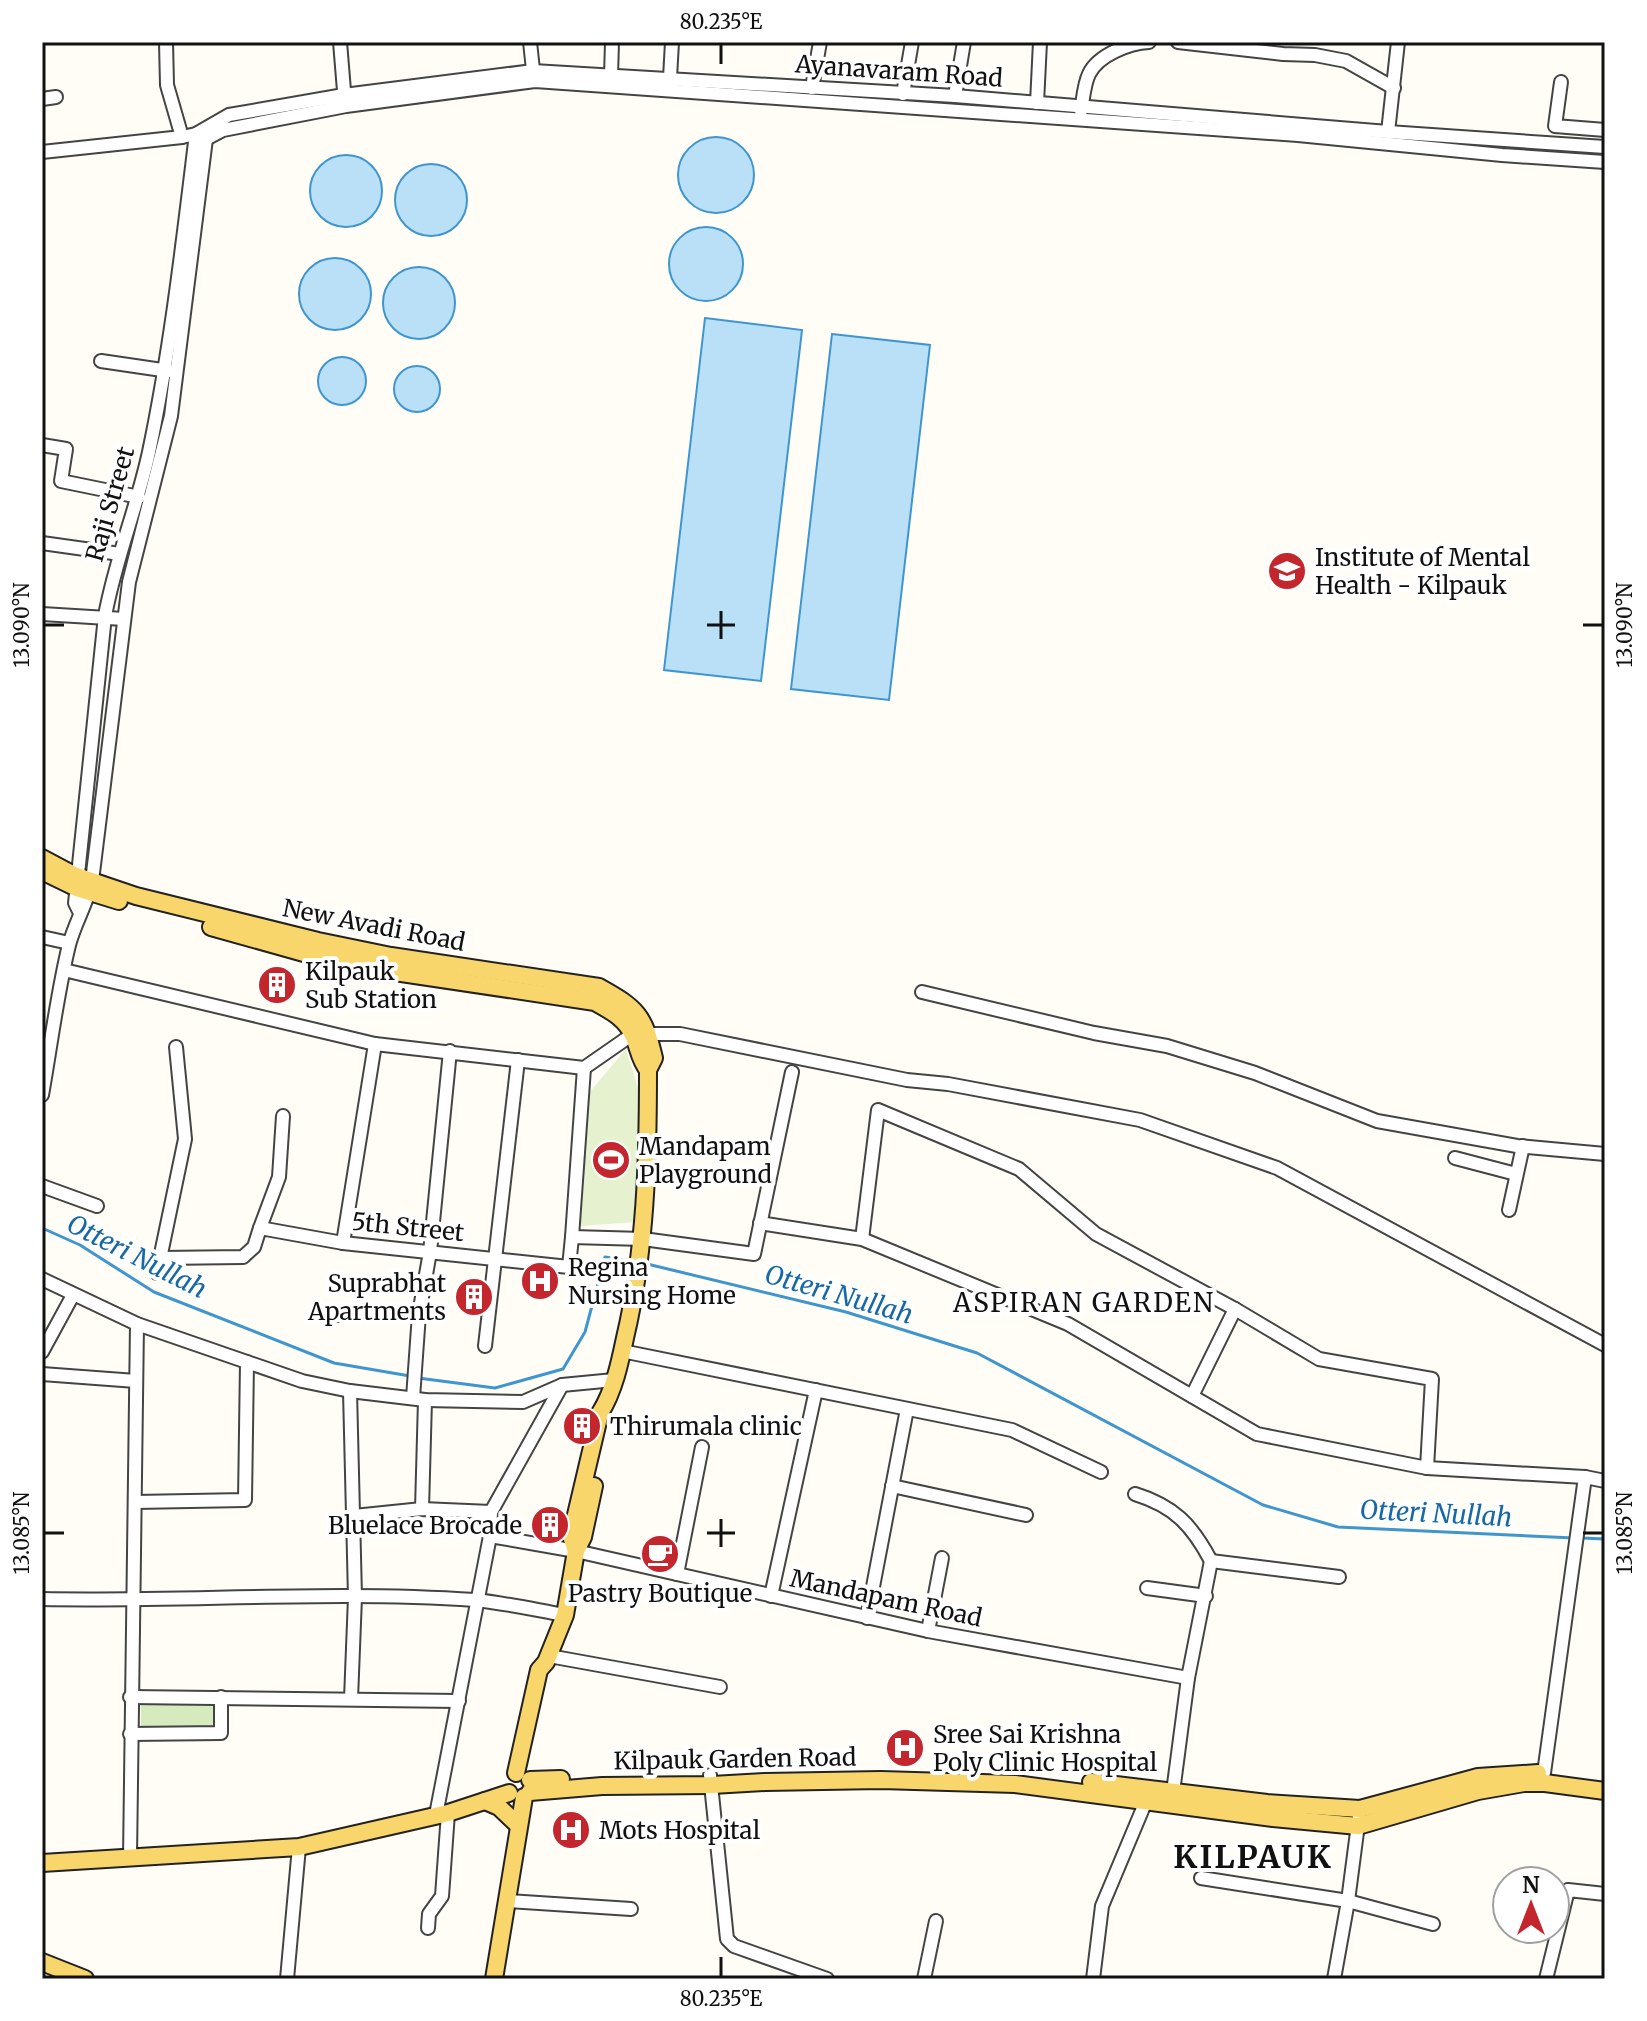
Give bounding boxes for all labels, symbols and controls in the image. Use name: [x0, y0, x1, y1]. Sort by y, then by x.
text: 80.235°E: [680, 9, 763, 34]
street label: Ayanavaram Road: [793, 48, 1004, 94]
street label: Raji Street: [79, 442, 141, 565]
place label: Institute of Mental Health - Kilpauk: [1315, 542, 1530, 601]
school or university icon: Institute of Mental Health - Kilpauk: [1266, 550, 1308, 592]
text: 13.090°N: [9, 582, 34, 668]
text: 13.090°N: [1612, 582, 1637, 668]
street label: New Avadi Road: [280, 892, 468, 958]
place label: Kilpauk Sub Station: [305, 956, 437, 1015]
building icon: Kilpauk Sub Station: [256, 964, 298, 1006]
place label: Mandapam Playground: [639, 1131, 772, 1190]
sports icon: Mandapam Playground: [590, 1139, 632, 1181]
street label: 5th Street: [350, 1206, 466, 1248]
water label: Otteri Nullah: [62, 1207, 212, 1305]
place label: Regina Nursing Home: [568, 1252, 736, 1311]
water label: Otteri Nullah: [761, 1257, 917, 1331]
hospital icon: Regina Nursing Home: [519, 1260, 561, 1302]
place label: Suprabhat Apartments: [307, 1268, 447, 1327]
building icon: Suprabhat Apartments: [453, 1276, 495, 1318]
district label: ASPIRAN GARDEN: [952, 1286, 1215, 1319]
building icon: Thirumala clinic: [561, 1405, 603, 1447]
place label: Thirumala clinic: [610, 1411, 802, 1442]
text: 13.085°N: [9, 1491, 34, 1574]
text: 13.085°N: [1612, 1491, 1637, 1574]
water label: Otteri Nullah: [1359, 1493, 1513, 1533]
building icon: Bluelace Brocade: [529, 1504, 571, 1546]
place label: Bluelace Brocade: [328, 1510, 522, 1541]
cafe icon: Pastry Boutique: [639, 1533, 681, 1575]
street label: Mandapam Road: [787, 1563, 985, 1633]
place label: Pastry Boutique: [568, 1578, 752, 1609]
place label: Sree Sai Krishna Poly Clinic Hospital: [933, 1719, 1157, 1778]
hospital icon: Sree Sai Krishna Poly Clinic Hospital: [884, 1727, 926, 1769]
street label: Kilpauk Garden Road: [613, 1741, 857, 1777]
hospital icon: Mots Hospital: [550, 1809, 592, 1851]
place label: Mots Hospital: [599, 1815, 760, 1846]
district label: KILPAUK: [1173, 1837, 1333, 1877]
north arrow: [1491, 1865, 1571, 1945]
text: N: [1522, 1871, 1540, 1899]
text: 80.235°E: [680, 1986, 763, 2011]

